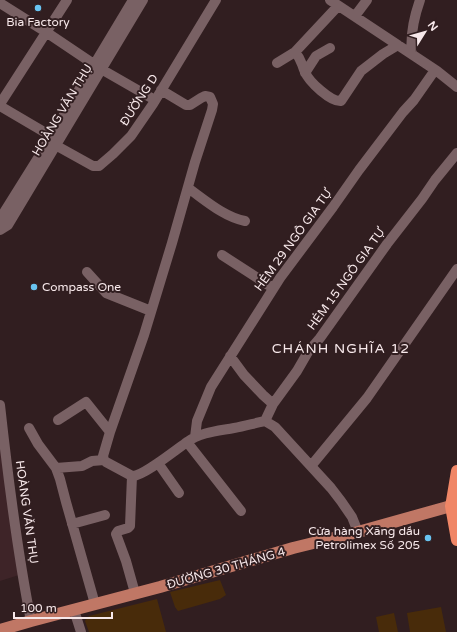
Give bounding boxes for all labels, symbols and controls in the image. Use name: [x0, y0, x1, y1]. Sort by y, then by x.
marker: Bia Factory: [33, 3, 43, 13]
north arrow: [405, 12, 445, 52]
place label: Bia Factory: [6, 15, 70, 29]
text: N: [425, 19, 440, 34]
street label: HOÀNG VĂN THỤ: [29, 62, 95, 158]
street label: ĐƯỜNG D: [117, 72, 161, 128]
street label: HẺM 29 NGÔ GIA TỰ: [251, 186, 335, 294]
street label: HẺM 15 NGÔ GIA TỰ: [304, 225, 388, 333]
place label: Compass One: [42, 280, 121, 294]
marker: Compass One: [29, 282, 39, 292]
district label: CHÁNH NGHĨA 12: [272, 340, 410, 357]
street label: HOÀNG VĂN THỤ: [13, 459, 41, 565]
place label: Cửa hàng Xăng dầu Petrolimex Số 205: [308, 524, 420, 552]
marker: Cửa hàng Xăng dầu Petrolimex Số 205: [423, 533, 433, 543]
street label: ĐƯỜNG 30 THÁNG 4: [165, 544, 287, 592]
scale bar: [14, 594, 112, 620]
text: 100 m: [20, 601, 57, 615]

